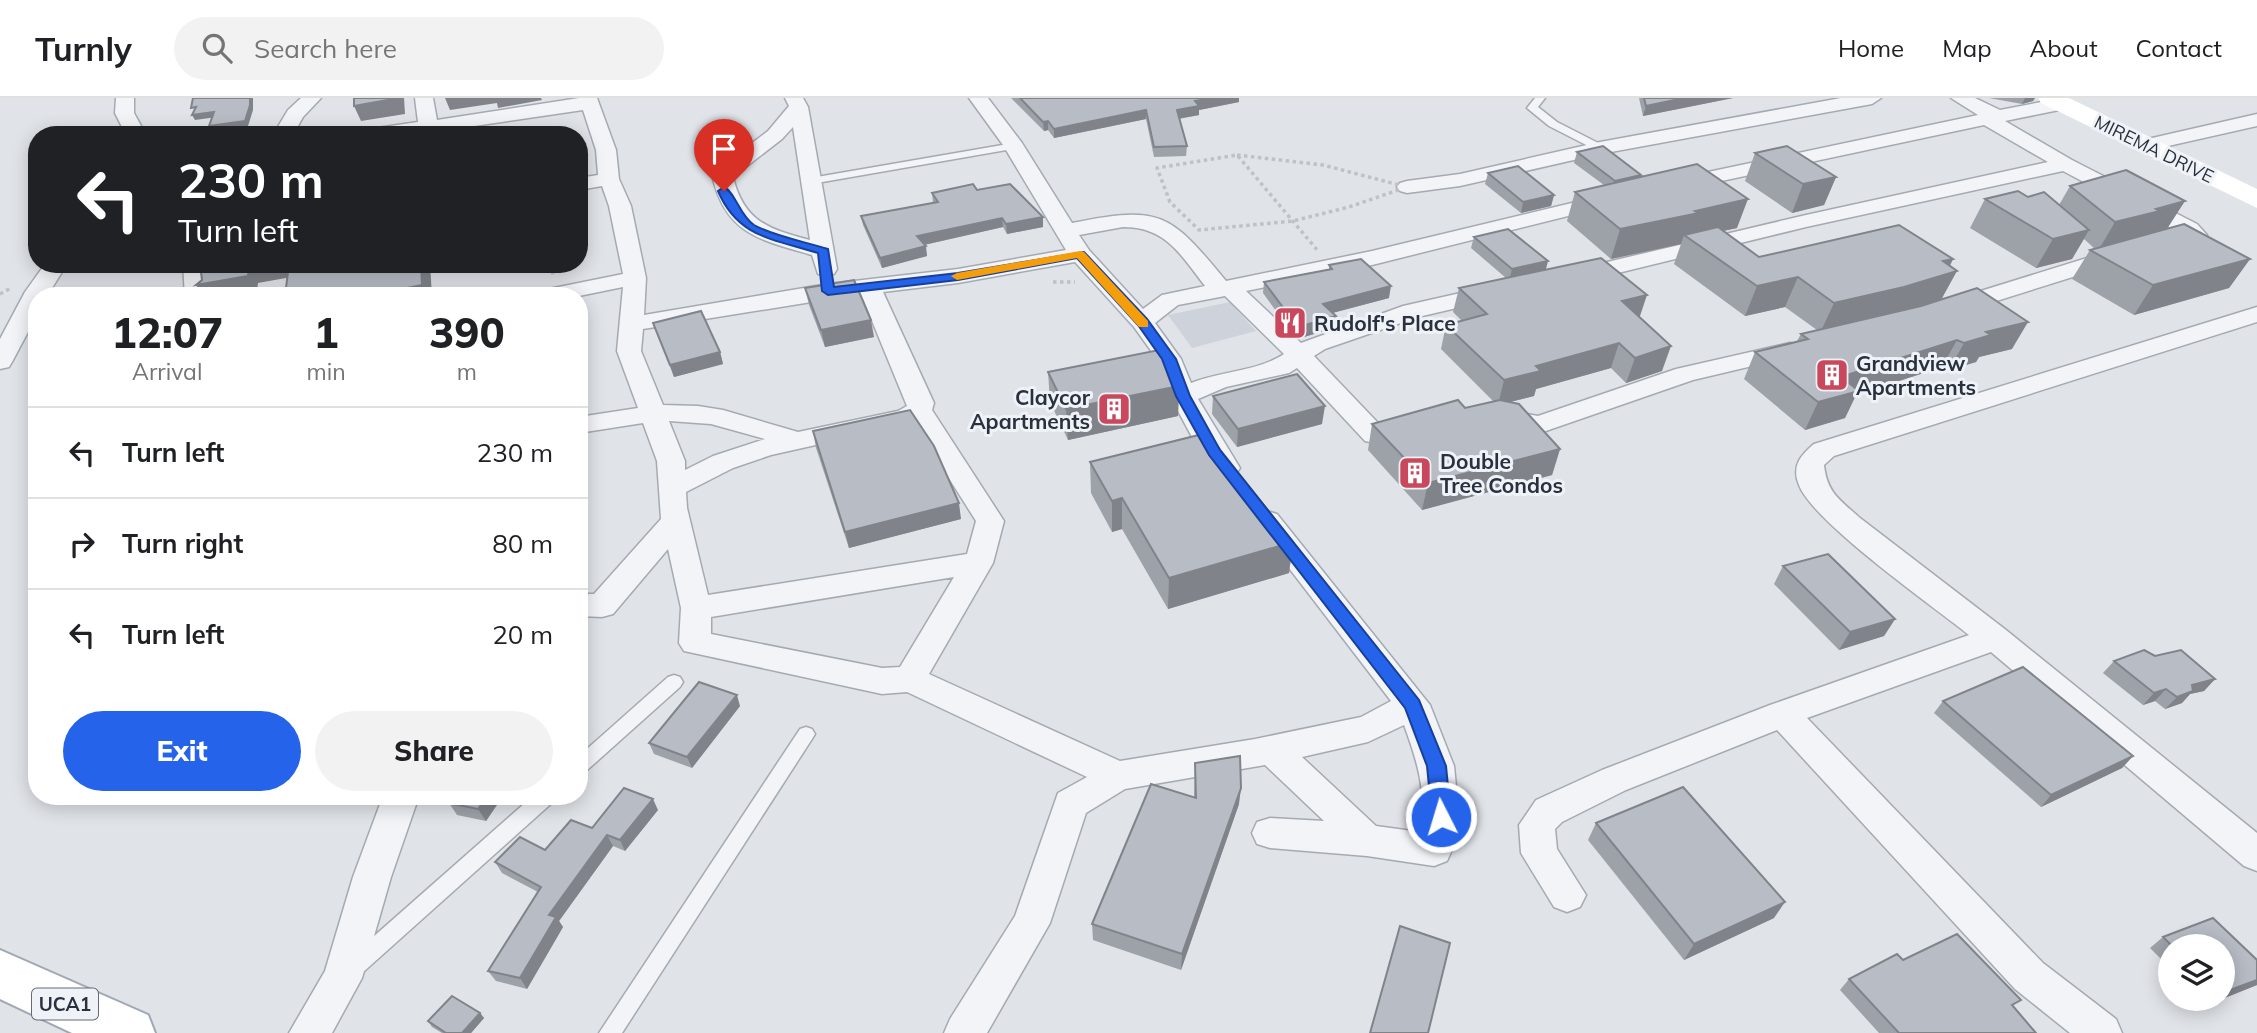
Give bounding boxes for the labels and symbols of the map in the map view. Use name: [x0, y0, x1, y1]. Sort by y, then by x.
street label: MIREMA DRIVE: [2090, 110, 2218, 188]
pin: [694, 119, 754, 191]
restaurant icon: Rudolf's Place: [1271, 304, 1309, 342]
place label: Rudolf's Place: [1314, 310, 1456, 336]
place label: Grandview Apartments: [1856, 350, 1976, 400]
building icon: Grandview Apartments: [1813, 356, 1851, 394]
place label: Claycor Apartments: [970, 384, 1091, 434]
building icon: Claycor Apartments: [1095, 390, 1133, 428]
place label: Double Tree Condos: [1440, 448, 1563, 498]
building icon: Double Tree Condos: [1396, 454, 1434, 492]
position arrow: [1404, 780, 1478, 854]
road number: UCA1: [32, 988, 98, 1020]

